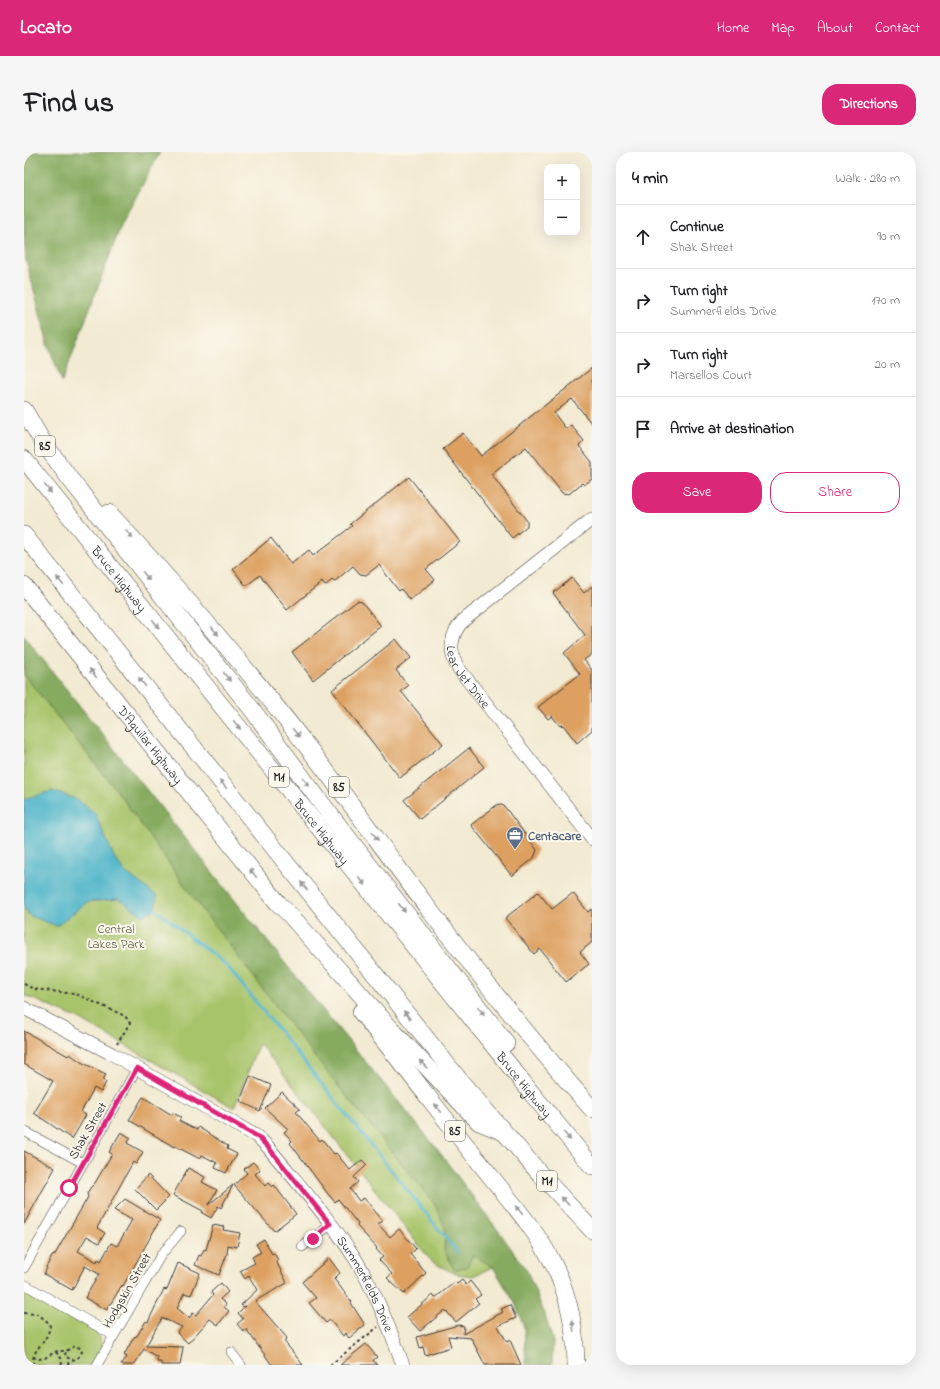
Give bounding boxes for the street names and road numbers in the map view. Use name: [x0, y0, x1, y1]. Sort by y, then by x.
road number: 85: [35, 436, 55, 456]
street label: Bruce Highway: [86, 542, 151, 617]
street label: Lear Jet Drive: [441, 645, 494, 713]
street label: D'Aguilar Highway: [112, 701, 187, 789]
road number: M1: [269, 767, 289, 787]
road number: 85: [329, 777, 349, 797]
street label: Bruce Highway: [288, 795, 353, 870]
street label: Bruce Highway: [491, 1048, 556, 1123]
street label: Shak Street: [64, 1098, 113, 1163]
road number: 85: [445, 1121, 465, 1141]
road number: M1: [537, 1171, 557, 1191]
street label: Summerfields Drive: [331, 1232, 398, 1335]
street label: Hodgskin Street: [98, 1249, 158, 1333]

